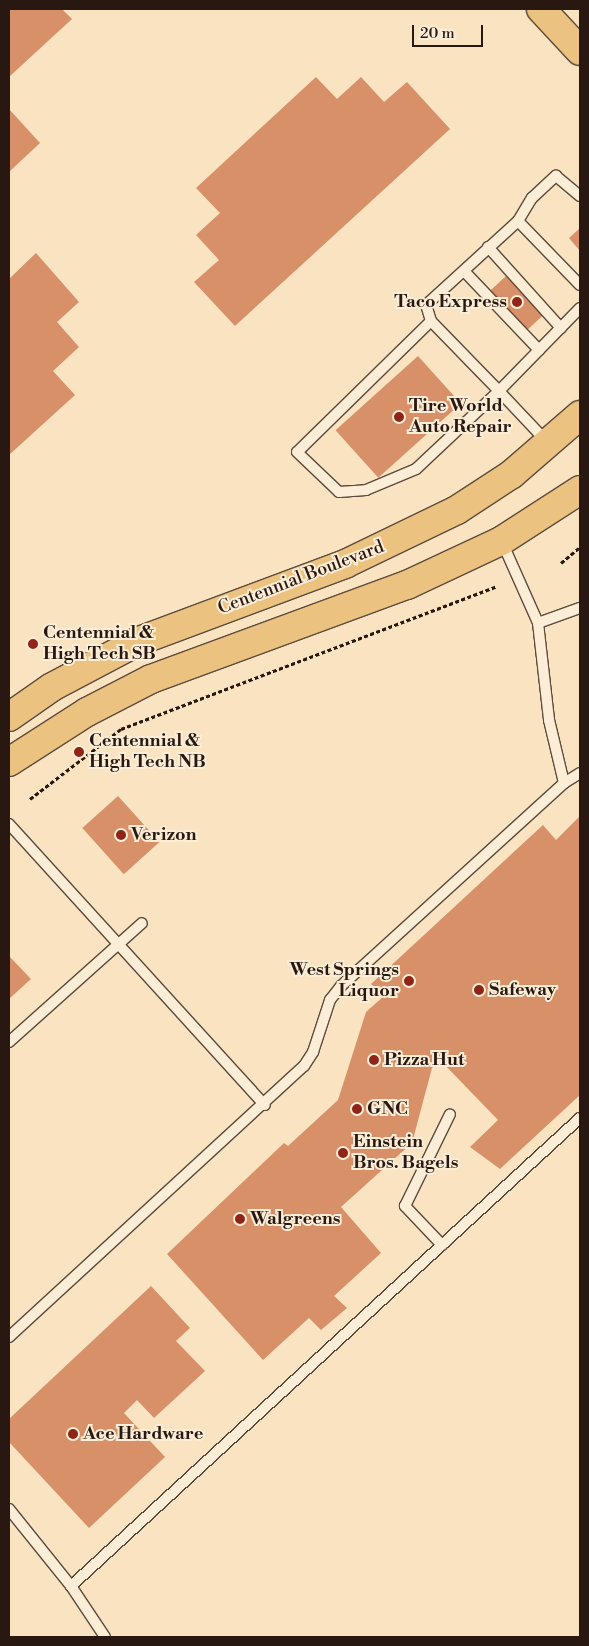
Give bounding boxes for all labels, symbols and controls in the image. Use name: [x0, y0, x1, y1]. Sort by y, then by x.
scale bar: [414, 15, 485, 47]
text: 20 m: [420, 24, 455, 43]
place label: Taco Express: [394, 291, 507, 313]
marker: Taco Express: [511, 296, 523, 308]
place label: Tire World Auto Repair: [409, 396, 512, 438]
marker: Tire World Auto Repair: [393, 411, 405, 423]
street label: Centennial Boulevard: [215, 536, 387, 620]
place label: Centennial & High Tech SB: [43, 623, 156, 666]
marker: Centennial & High Tech SB: [27, 638, 39, 650]
place label: Centennial & High Tech NB: [89, 731, 206, 774]
marker: Centennial & High Tech NB: [73, 746, 85, 758]
place label: Verizon: [131, 824, 197, 846]
marker: Verizon: [115, 829, 127, 841]
place label: West Springs Liquor: [290, 960, 399, 1002]
marker: West Springs Liquor: [403, 975, 415, 987]
place label: Safeway: [489, 979, 556, 1001]
marker: Safeway: [473, 984, 485, 996]
place label: Pizza Hut: [384, 1049, 464, 1071]
marker: Pizza Hut: [368, 1054, 380, 1066]
place label: GNC: [367, 1098, 408, 1120]
marker: GNC: [351, 1103, 363, 1115]
place label: Einstein Bros. Bagels: [353, 1132, 458, 1174]
marker: Einstein Bros. Bagels: [337, 1147, 349, 1159]
place label: Walgreens: [250, 1208, 341, 1230]
marker: Walgreens: [234, 1213, 246, 1225]
place label: Ace Hardware: [83, 1423, 203, 1445]
marker: Ace Hardware: [67, 1428, 79, 1440]

